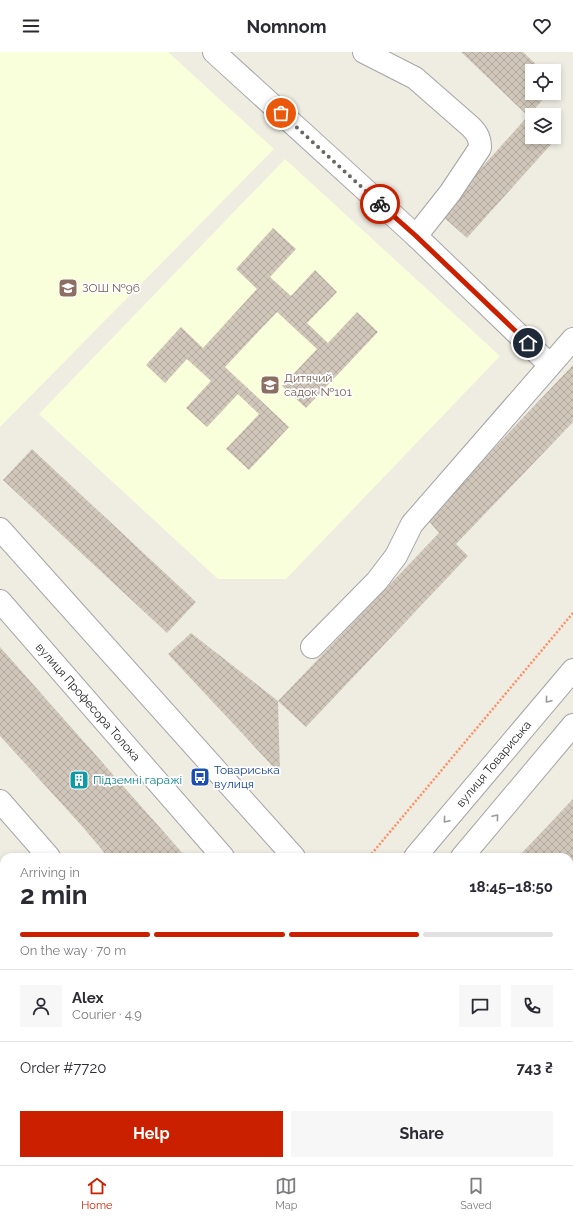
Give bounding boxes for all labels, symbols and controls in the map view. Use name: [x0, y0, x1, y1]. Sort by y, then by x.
icon: menu: [20, 15, 42, 37]
icon: heart: [531, 15, 553, 37]
text: Nomnom: [247, 16, 326, 37]
map controls: [525, 64, 561, 144]
button: locate: [525, 64, 561, 100]
pin: [264, 96, 298, 130]
icon: bag: [270, 102, 292, 124]
button: layers: [525, 108, 561, 144]
courier: [360, 184, 400, 224]
icon: bike: [369, 193, 391, 215]
school or university icon: ЗОШ №96: [57, 277, 79, 299]
place label: ЗОШ №96: [82, 281, 140, 295]
pin: [511, 326, 545, 360]
icon: home: [517, 332, 539, 354]
place label: Дитячий садок №101: [284, 371, 352, 399]
school or university icon: Дитячий садок №101: [259, 374, 281, 396]
street label: вулиця Професора Толока: [33, 640, 143, 764]
one-way arrow: [545, 695, 552, 703]
street label: вулиця Товариська: [453, 718, 534, 810]
place label: Товариська вулиця: [214, 763, 280, 791]
bus stop icon: Товариська вулиця: [189, 766, 211, 788]
building icon: Підземні гаражі: [68, 769, 90, 791]
place label: Підземні гаражі: [93, 773, 182, 787]
one-way arrow: [491, 814, 498, 821]
one-way arrow: [443, 816, 450, 823]
text: Arriving in: [20, 865, 80, 880]
text: 18:45–18:50: [469, 878, 553, 896]
text: 2 min: [20, 880, 87, 910]
text: On the way · 70 m: [20, 943, 126, 958]
button: person: [20, 985, 62, 1027]
button: chat: [459, 985, 501, 1027]
button: phone: [511, 985, 553, 1027]
text: Alex: [72, 989, 103, 1007]
text: Courier · 4.9: [72, 1007, 142, 1022]
text: Order #7720: [20, 1059, 106, 1077]
text: 743 ₴: [517, 1059, 553, 1077]
button: Help: [20, 1111, 283, 1157]
button: Share: [291, 1111, 553, 1157]
tab: Home: [81, 1175, 112, 1212]
tab: Map: [275, 1175, 298, 1212]
tab: Saved: [460, 1175, 492, 1212]

